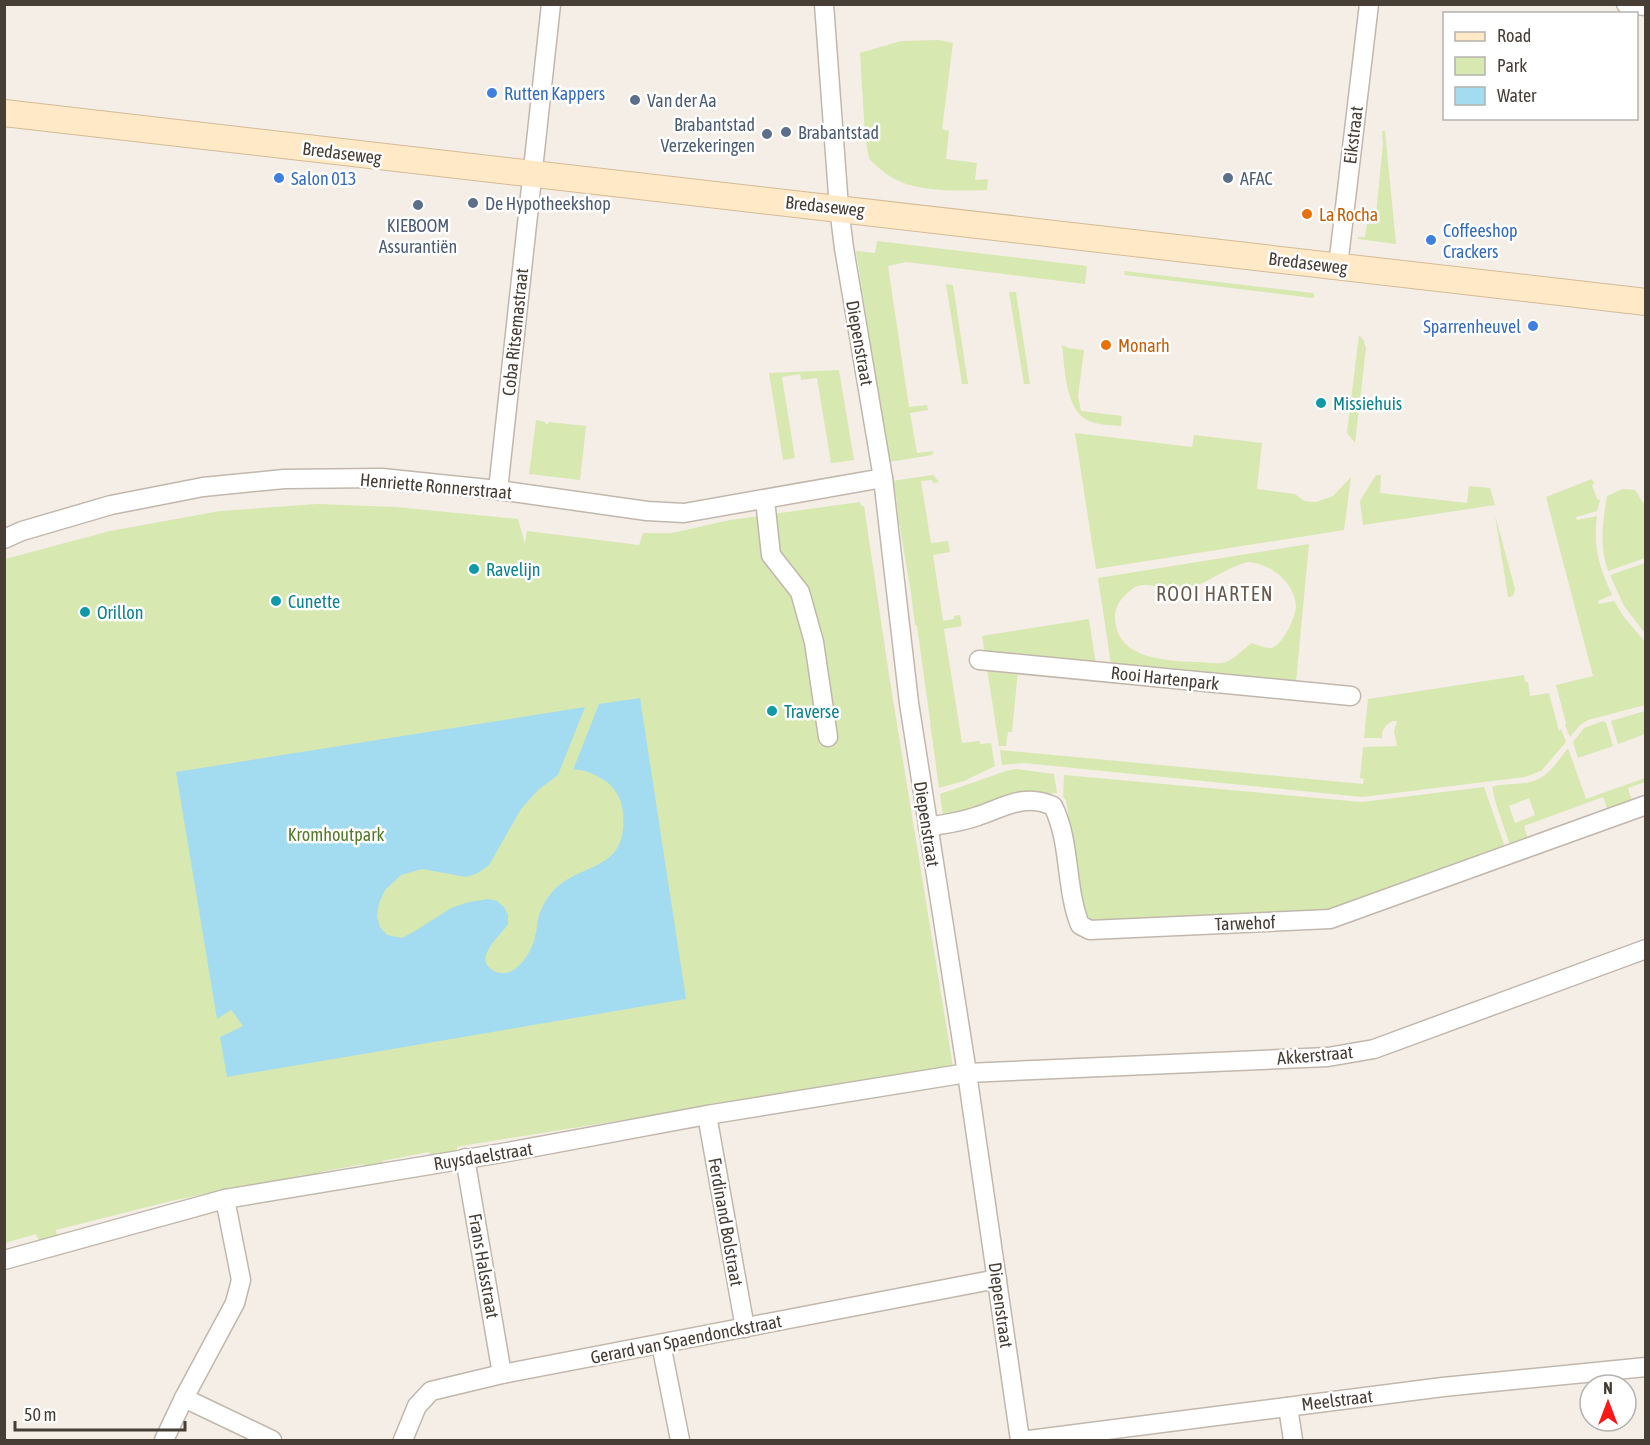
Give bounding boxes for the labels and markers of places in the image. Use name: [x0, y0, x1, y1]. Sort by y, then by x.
place label: Rutten Kappers: [504, 83, 605, 104]
marker: Rutten Kappers: [485, 86, 499, 100]
place label: Van der Aa: [647, 90, 717, 111]
marker: Van der Aa: [628, 93, 642, 107]
place label: Brabantstad Verzekeringen: [661, 114, 755, 156]
place label: Brabantstad: [798, 122, 879, 143]
marker: Brabantstad: [779, 125, 793, 139]
marker: Brabantstad Verzekeringen: [760, 127, 774, 141]
place label: Salon 013: [291, 168, 357, 189]
place label: AFAC: [1240, 168, 1273, 189]
marker: Salon 013: [272, 171, 286, 185]
marker: AFAC: [1221, 171, 1235, 185]
place label: De Hypotheekshop: [485, 193, 611, 214]
marker: De Hypotheekshop: [466, 196, 480, 210]
marker: KIEBOOM Assurantiën: [411, 198, 425, 212]
place label: La Rocha: [1319, 204, 1378, 225]
marker: La Rocha: [1300, 207, 1314, 221]
place label: KIEBOOM Assurantiën: [379, 215, 457, 257]
place label: Coffeeshop Crackers: [1443, 220, 1518, 262]
marker: Coffeeshop Crackers: [1424, 233, 1438, 247]
place label: Sparrenheuvel: [1423, 316, 1521, 337]
marker: Sparrenheuvel: [1526, 319, 1540, 333]
place label: Monarh: [1118, 335, 1170, 356]
marker: Monarh: [1099, 338, 1113, 352]
place label: Missiehuis: [1333, 393, 1402, 414]
marker: Missiehuis: [1314, 396, 1328, 410]
place label: Ravelijn: [486, 559, 541, 580]
marker: Ravelijn: [467, 562, 481, 576]
place label: Cunette: [288, 591, 340, 612]
marker: Cunette: [269, 594, 283, 608]
place label: Orillon: [97, 602, 144, 623]
marker: Orillon: [78, 605, 92, 619]
place label: Traverse: [784, 701, 839, 722]
marker: Traverse: [765, 704, 779, 718]

